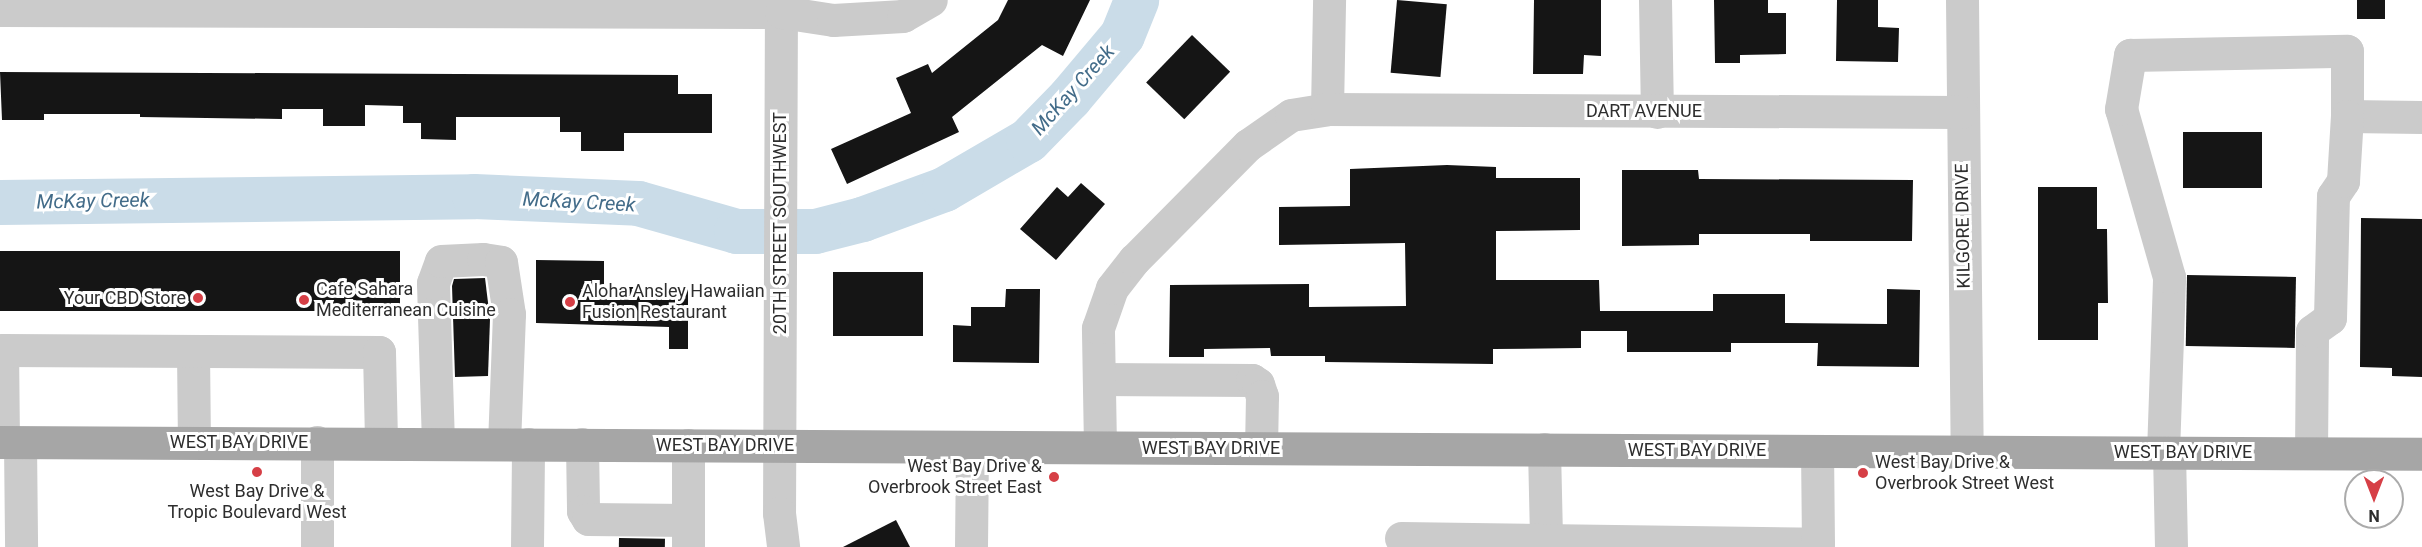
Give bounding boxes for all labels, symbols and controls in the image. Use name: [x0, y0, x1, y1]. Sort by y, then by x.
water label: McKay Creek: [1026, 40, 1120, 140]
street label: DART AVENUE: [1586, 100, 1702, 122]
street label: 20TH STREET SOUTHWEST: [769, 112, 791, 334]
street label: KILGORE DRIVE: [1951, 163, 1975, 289]
water label: McKay Creek: [522, 187, 636, 217]
water label: McKay Creek: [36, 188, 150, 214]
place label: Cafe Sahara Mediterranean Cuisine: [316, 279, 496, 322]
place label: Aloha Ansley Hawaiian Fusion Restaurant: [582, 281, 765, 324]
place label: Your CBD Store: [64, 287, 186, 309]
marker: Your CBD Store: [191, 291, 205, 305]
marker: Cafe Sahara Mediterranean Cuisine: [297, 293, 311, 307]
marker: Aloha Ansley Hawaiian Fusion Restaurant: [563, 295, 577, 309]
street label: WEST BAY DRIVE: [170, 431, 308, 453]
street label: WEST BAY DRIVE: [656, 434, 794, 456]
street label: WEST BAY DRIVE: [1142, 437, 1280, 459]
street label: WEST BAY DRIVE: [1628, 439, 1766, 461]
street label: WEST BAY DRIVE: [2114, 441, 2252, 463]
place label: West Bay Drive & Overbrook Street West: [1875, 452, 2054, 494]
place label: West Bay Drive & Overbrook Street East: [868, 456, 1042, 498]
marker: West Bay Drive & Tropic Boulevard West: [250, 465, 264, 479]
marker: West Bay Drive & Overbrook Street West: [1856, 466, 1870, 480]
north arrow: [2344, 469, 2404, 529]
marker: West Bay Drive & Overbrook Street East: [1047, 470, 1061, 484]
place label: West Bay Drive & Tropic Boulevard West: [167, 481, 347, 524]
text: N: [2368, 506, 2380, 525]

